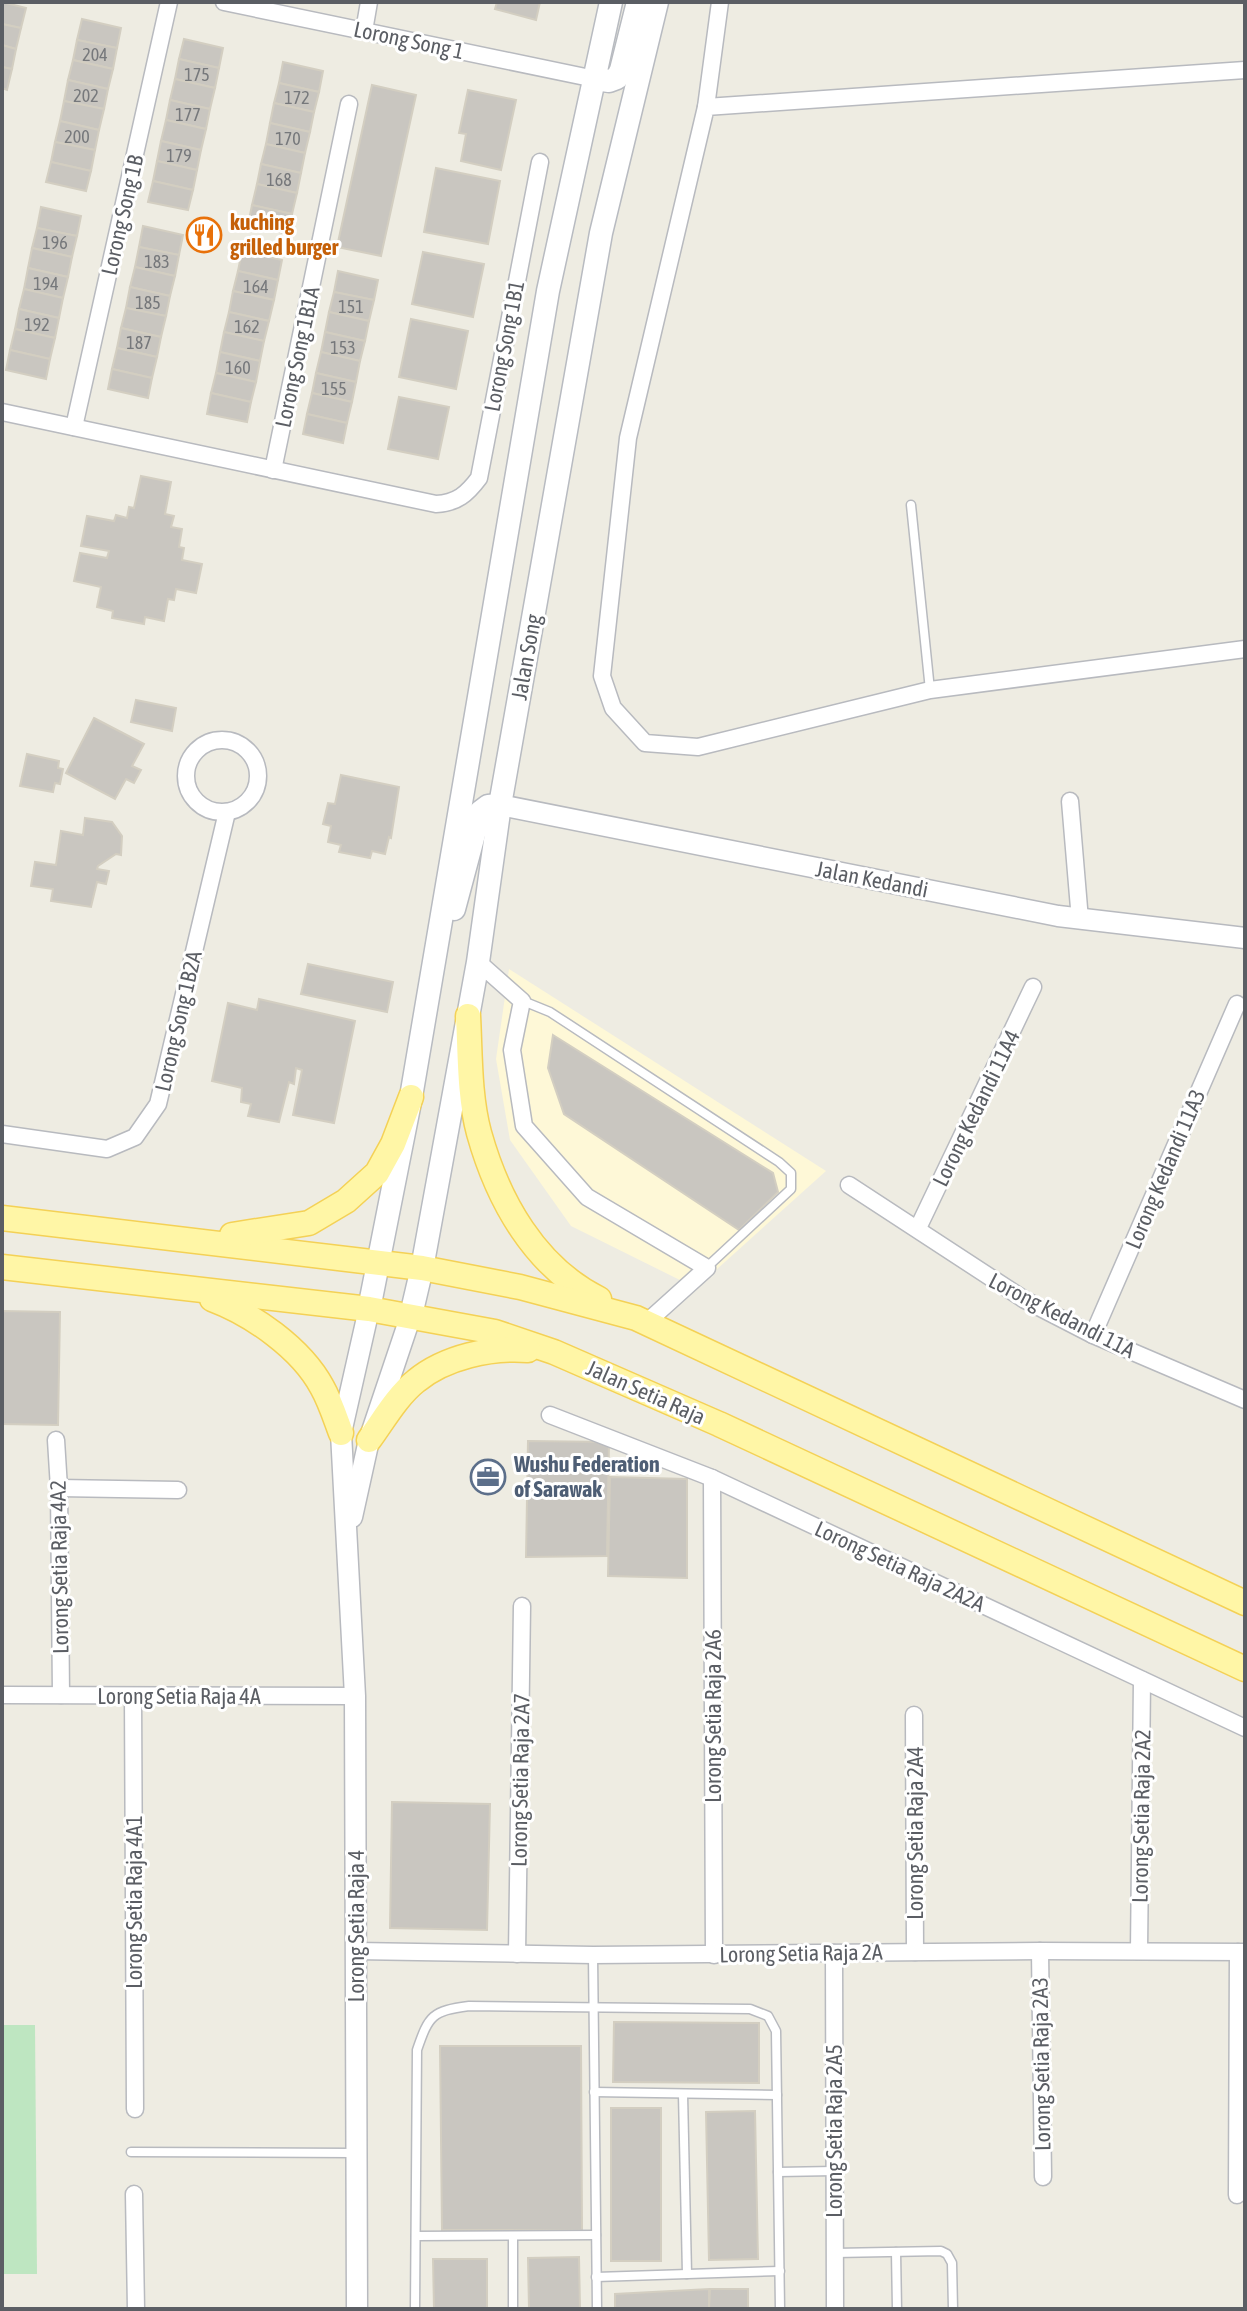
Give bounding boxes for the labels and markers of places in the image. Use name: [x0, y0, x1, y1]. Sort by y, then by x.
place label: kuching grilled burger: [230, 209, 339, 260]
restaurant icon: kuching grilled burger: [185, 216, 223, 254]
place label: Wushu Federation of Sarawak: [513, 1451, 660, 1502]
office icon: Wushu Federation of Sarawak: [469, 1458, 507, 1496]

